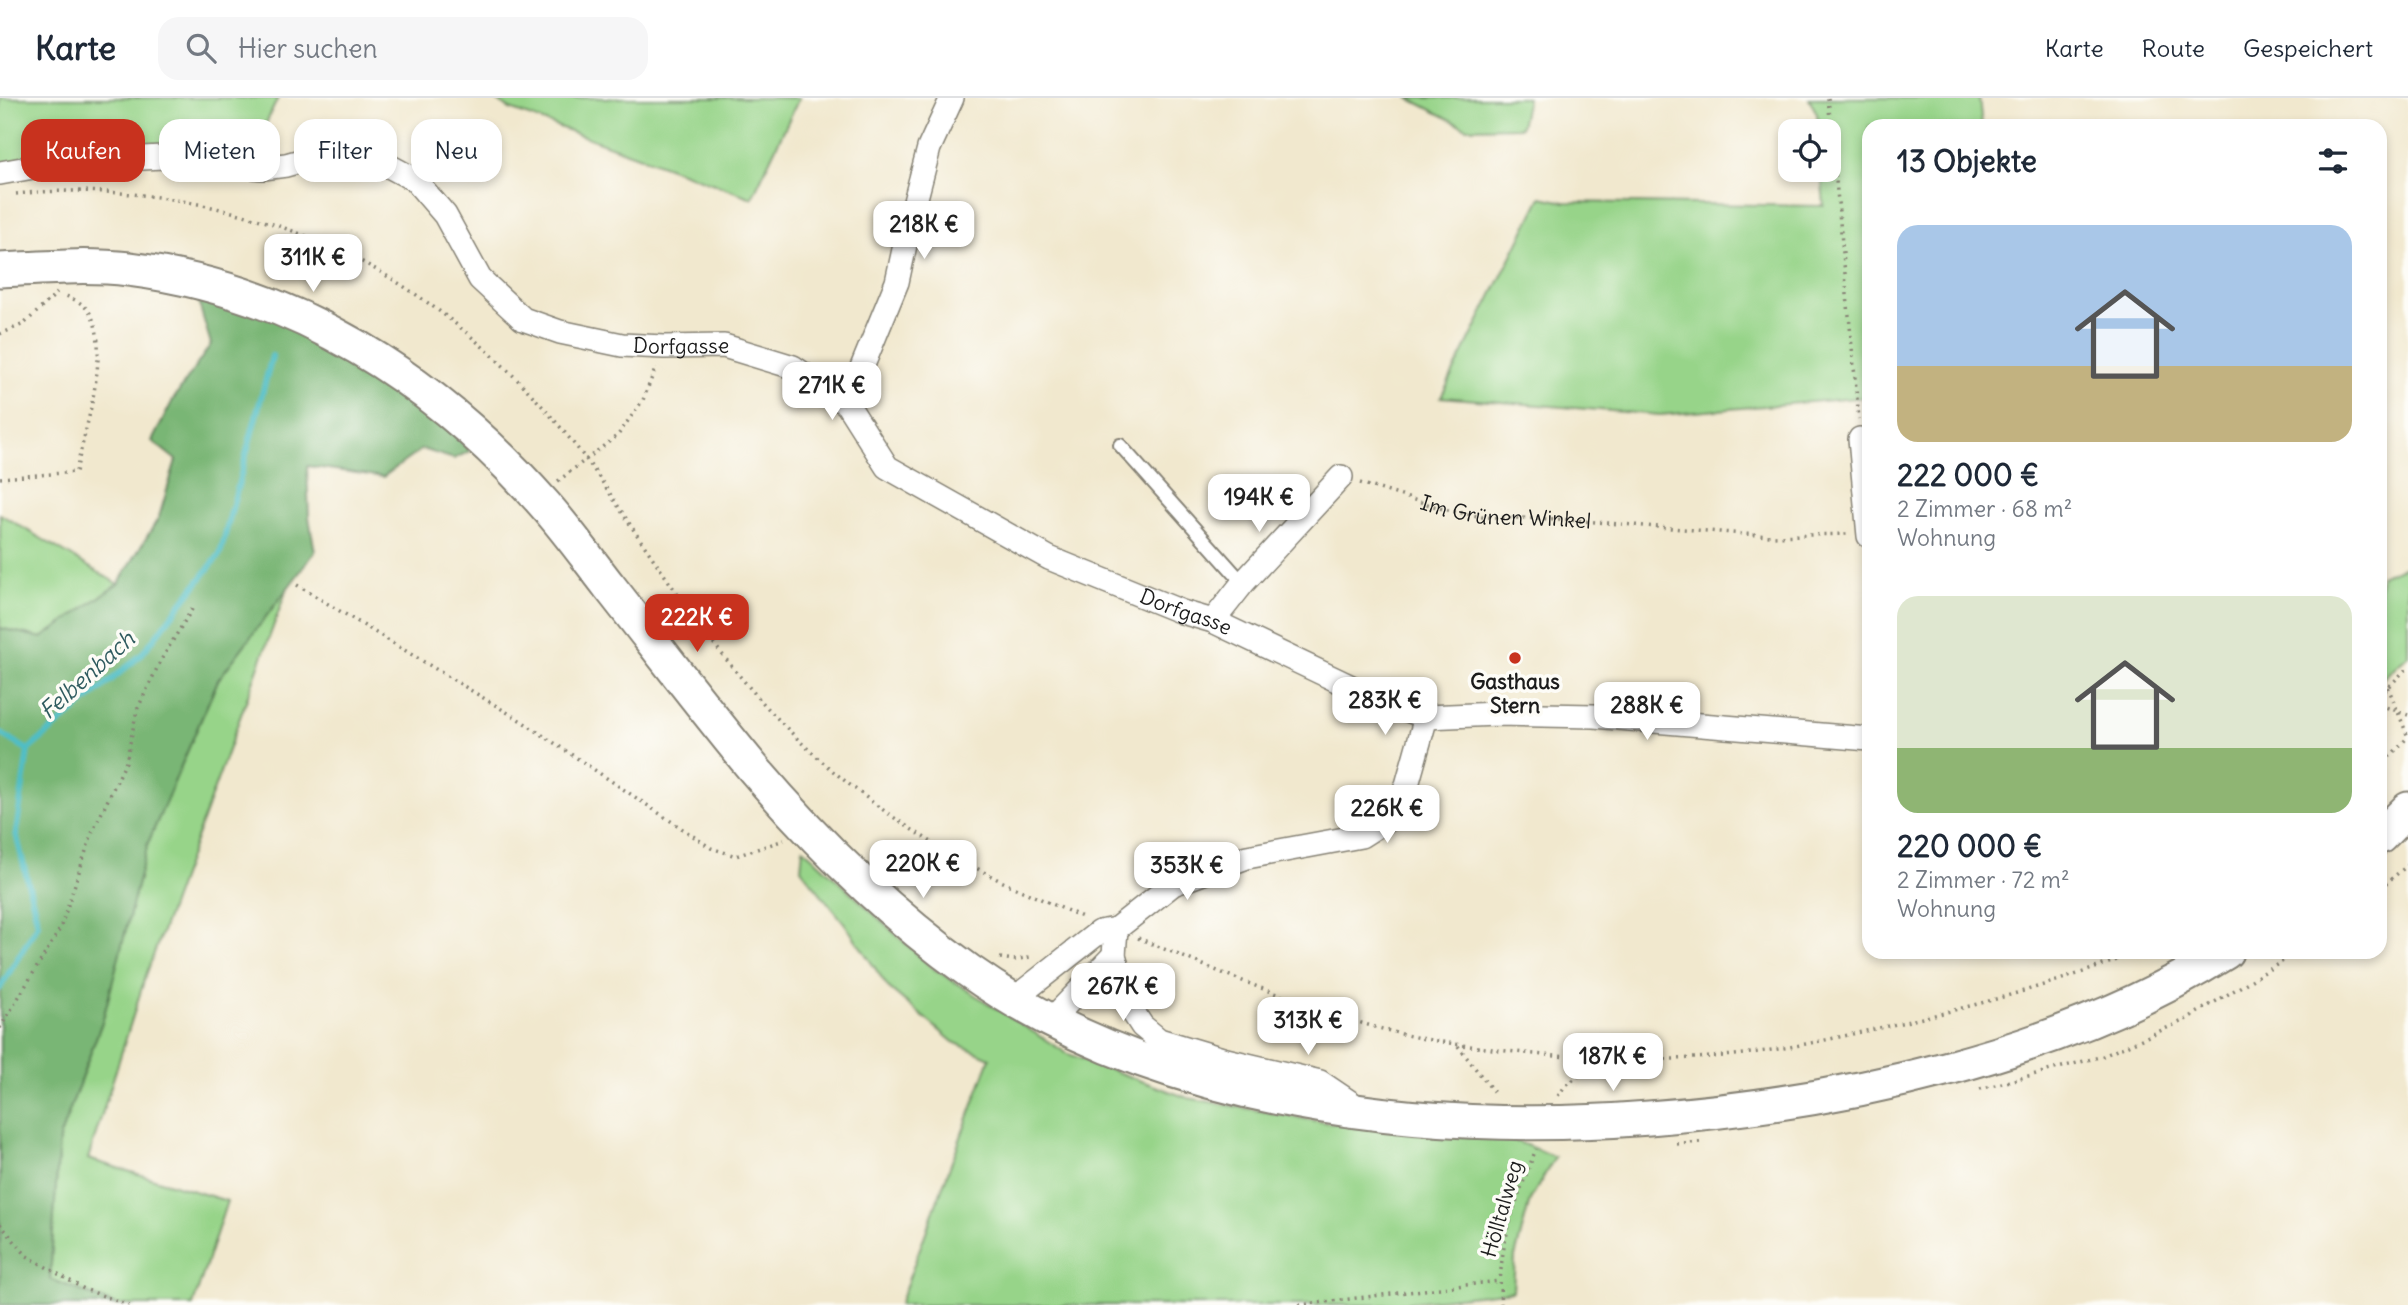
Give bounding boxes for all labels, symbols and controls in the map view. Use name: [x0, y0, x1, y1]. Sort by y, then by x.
search box: [158, 17, 648, 80]
text: Karte: [35, 27, 116, 69]
icon: search: [182, 29, 220, 67]
text: Hier suchen: [238, 32, 378, 65]
text: Karte: [2045, 33, 2104, 63]
text: Route: [2142, 33, 2205, 63]
text: Gespeichert: [2243, 33, 2373, 63]
chip: Kaufen: [21, 119, 145, 182]
chip: Mieten: [159, 119, 280, 182]
chip: Filter: [294, 119, 397, 182]
chip: Neu: [411, 119, 502, 182]
map controls: [1778, 119, 1841, 182]
button: locate: [1778, 119, 1841, 182]
text: 13 Objekte: [1897, 142, 2037, 180]
icon: filters: [2314, 142, 2352, 180]
pin: 218K €: [867, 202, 981, 261]
text: 218K €: [889, 209, 959, 238]
pin: 311K €: [256, 234, 370, 294]
text: 311K €: [280, 242, 346, 271]
icon: home: [2062, 271, 2188, 397]
street label: Dorfgasse: [632, 332, 729, 360]
pin: 271K €: [775, 362, 889, 422]
text: 271K €: [798, 370, 866, 399]
text: 222 000 €: [1897, 456, 2039, 494]
pin: 194K €: [1202, 474, 1316, 534]
text: 194K €: [1224, 482, 1294, 511]
street label: Im Grünen Winkel: [1417, 489, 1592, 535]
text: 2 Zimmer · 68 m²: [1897, 494, 2072, 523]
text: Wohnung: [1897, 523, 1996, 552]
street label: Dorfgasse: [1136, 582, 1236, 641]
pin: 222K €: [640, 594, 754, 654]
text: 222K €: [661, 602, 733, 631]
water label: Felbenbach: [33, 624, 141, 725]
icon: home: [2062, 642, 2188, 768]
marker: Gasthaus Stern: [1507, 650, 1523, 666]
place label: Gasthaus Stern: [1470, 668, 1560, 719]
pin: 283K €: [1328, 678, 1442, 737]
pin: 288K €: [1590, 682, 1704, 742]
text: 283K €: [1348, 685, 1422, 714]
text: 288K €: [1610, 690, 1684, 719]
pin: 226K €: [1330, 786, 1444, 845]
text: 226K €: [1351, 793, 1423, 822]
text: 220 000 €: [1897, 827, 2042, 865]
pin: 220K €: [866, 840, 980, 900]
pin: 353K €: [1130, 842, 1244, 902]
text: 220K €: [886, 848, 960, 877]
text: 353K €: [1150, 850, 1224, 879]
text: 2 Zimmer · 72 m²: [1897, 865, 2070, 894]
text: Wohnung: [1897, 894, 1996, 923]
pin: 267K €: [1066, 964, 1180, 1023]
text: 267K €: [1087, 971, 1159, 1000]
pin: 313K €: [1251, 998, 1365, 1057]
text: 313K €: [1273, 1005, 1343, 1034]
pin: 187K €: [1556, 1034, 1670, 1093]
text: 187K €: [1579, 1041, 1647, 1070]
street label: Hölltalweg: [1475, 1157, 1528, 1260]

